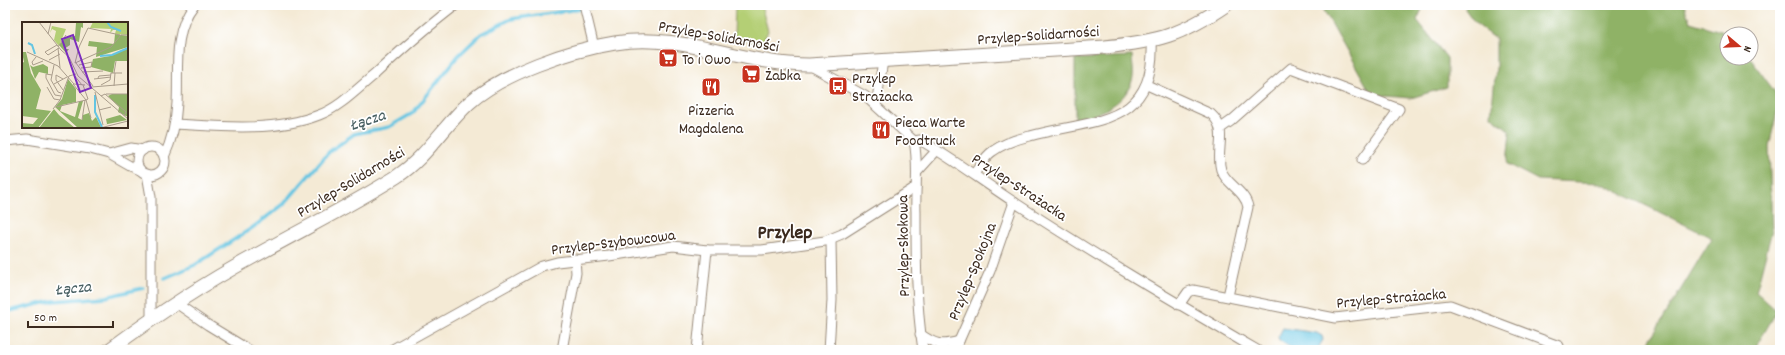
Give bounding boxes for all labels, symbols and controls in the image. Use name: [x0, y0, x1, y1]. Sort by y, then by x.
street label: Przylep-Solidarności: [656, 16, 781, 59]
street label: Przylep-Solidarności: [976, 21, 1100, 52]
inset map: [22, 22, 128, 128]
north arrow: [1719, 26, 1759, 66]
text: N: [1738, 43, 1755, 54]
supermarket icon: To i Owo: [657, 47, 679, 69]
place label: To i Owo: [682, 49, 731, 72]
supermarket icon: Żabka: [740, 63, 762, 85]
place label: Żabka: [765, 65, 801, 88]
place label: Przylep Strażacka: [852, 68, 913, 109]
bus stop icon: Przylep Strażacka: [827, 75, 849, 97]
restaurant icon: Pizzeria Magdalena: [700, 76, 722, 98]
place label: Pizzeria Magdalena: [679, 100, 744, 141]
water label: Łącza: [347, 105, 390, 139]
place label: Pieca Warte Foodtruck: [895, 112, 965, 153]
restaurant icon: Pieca Warte Foodtruck: [870, 119, 892, 141]
street label: Przylep-Solidarności: [293, 142, 410, 224]
street label: Przylep-Strażacka: [966, 149, 1071, 228]
street label: Przylep-Skokowa: [892, 194, 917, 297]
street label: Przylep-Spokojna: [943, 219, 1004, 324]
district label: Przylep: [758, 220, 812, 248]
street label: Przylep-Szybowcowa: [550, 224, 677, 263]
water label: Łącza: [54, 276, 93, 304]
street label: Przylep-Strażacka: [1335, 283, 1447, 316]
scale bar: [28, 303, 113, 329]
text: 50 m: [34, 310, 57, 327]

